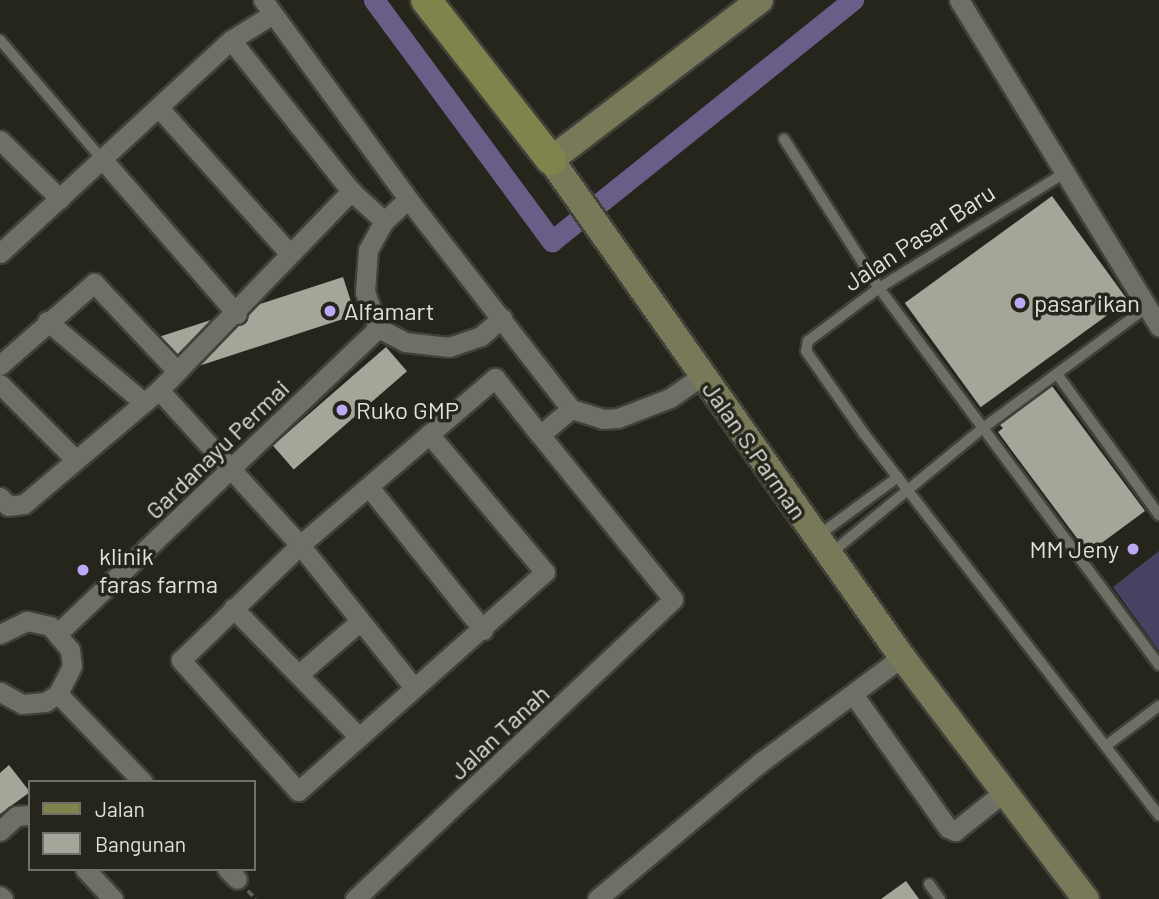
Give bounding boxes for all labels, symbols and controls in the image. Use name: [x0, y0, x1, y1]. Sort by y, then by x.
street label: Jalan Pasar Baru: [838, 178, 1000, 296]
place label: pasar ikan: [1034, 289, 1140, 317]
marker: pasar ikan: [1012, 295, 1028, 311]
place label: Alfamart: [344, 297, 434, 325]
marker: Alfamart: [322, 303, 338, 319]
street label: Gardanayu Permai: [139, 373, 295, 525]
street label: Jalan S.Parman: [697, 375, 813, 525]
place label: Ruko GMP: [356, 396, 459, 424]
marker: Ruko GMP: [334, 402, 350, 418]
place label: MM Jeny: [1029, 535, 1119, 563]
marker: MM Jeny: [1125, 541, 1141, 557]
place label: klinik faras farma: [99, 542, 218, 598]
marker: klinik faras farma: [73, 560, 93, 580]
street label: Jalan Tanah: [443, 679, 555, 785]
legend: [28, 780, 256, 871]
text: Jalan: [95, 796, 145, 821]
text: Bangunan: [95, 831, 186, 856]

